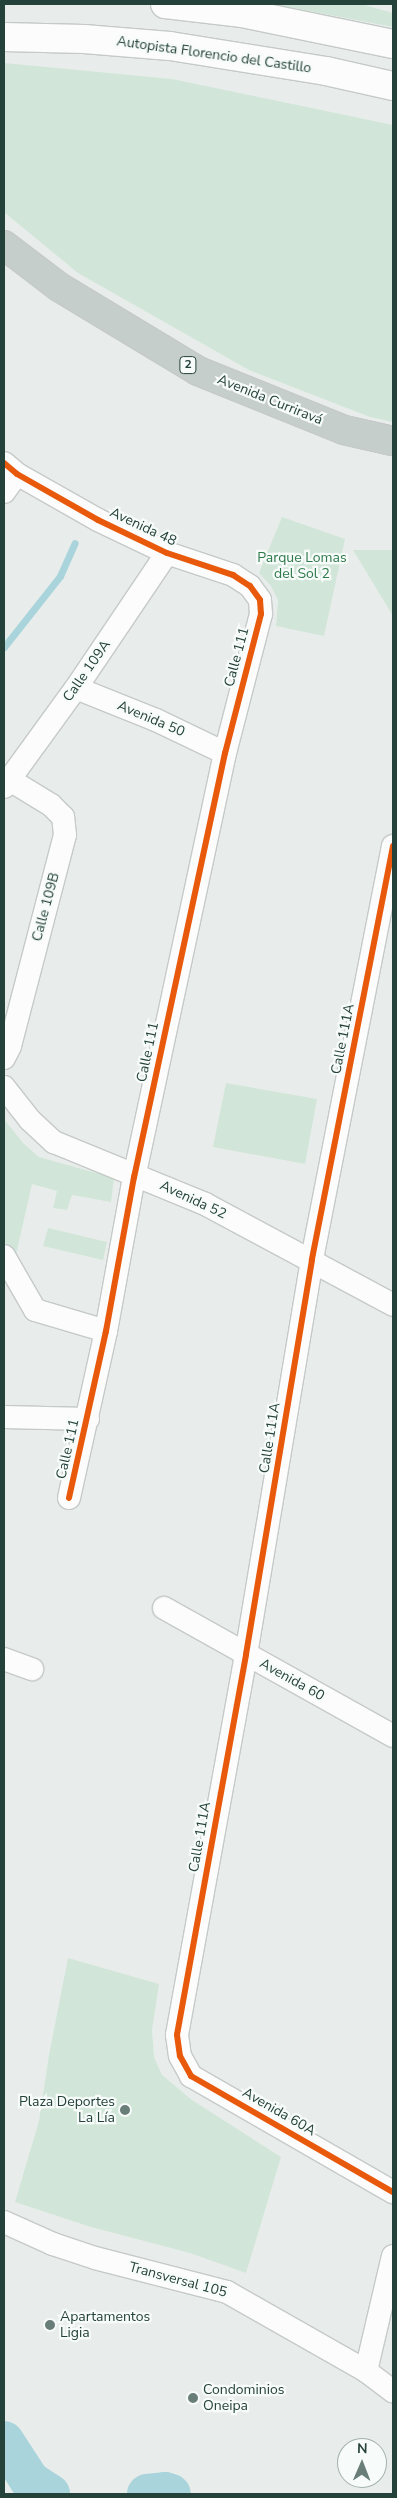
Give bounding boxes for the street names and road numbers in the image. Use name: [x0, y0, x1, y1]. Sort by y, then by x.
street label: Autopista Florencio del Castillo: [116, 33, 312, 77]
road number: 2: [179, 356, 197, 374]
street label: Avenida Curriravá: [215, 371, 325, 429]
street label: Avenida 48: [107, 504, 179, 550]
street label: Calle 111: [221, 625, 253, 689]
street label: Calle 109A: [60, 637, 114, 705]
street label: Avenida 50: [115, 697, 187, 741]
street label: Calle 109B: [29, 871, 63, 943]
street label: Calle 111A: [328, 1002, 358, 1076]
street label: Calle 111: [133, 1020, 163, 1084]
street label: Avenida 52: [157, 1177, 229, 1223]
street label: Calle 111A: [256, 1401, 284, 1475]
street label: Calle 111: [53, 1417, 83, 1481]
street label: Avenida 60: [257, 1655, 327, 1705]
street label: Calle 111A: [186, 1800, 214, 1874]
street label: Avenida 60A: [239, 2084, 319, 2140]
street label: Transversal 105: [127, 2259, 229, 2301]

